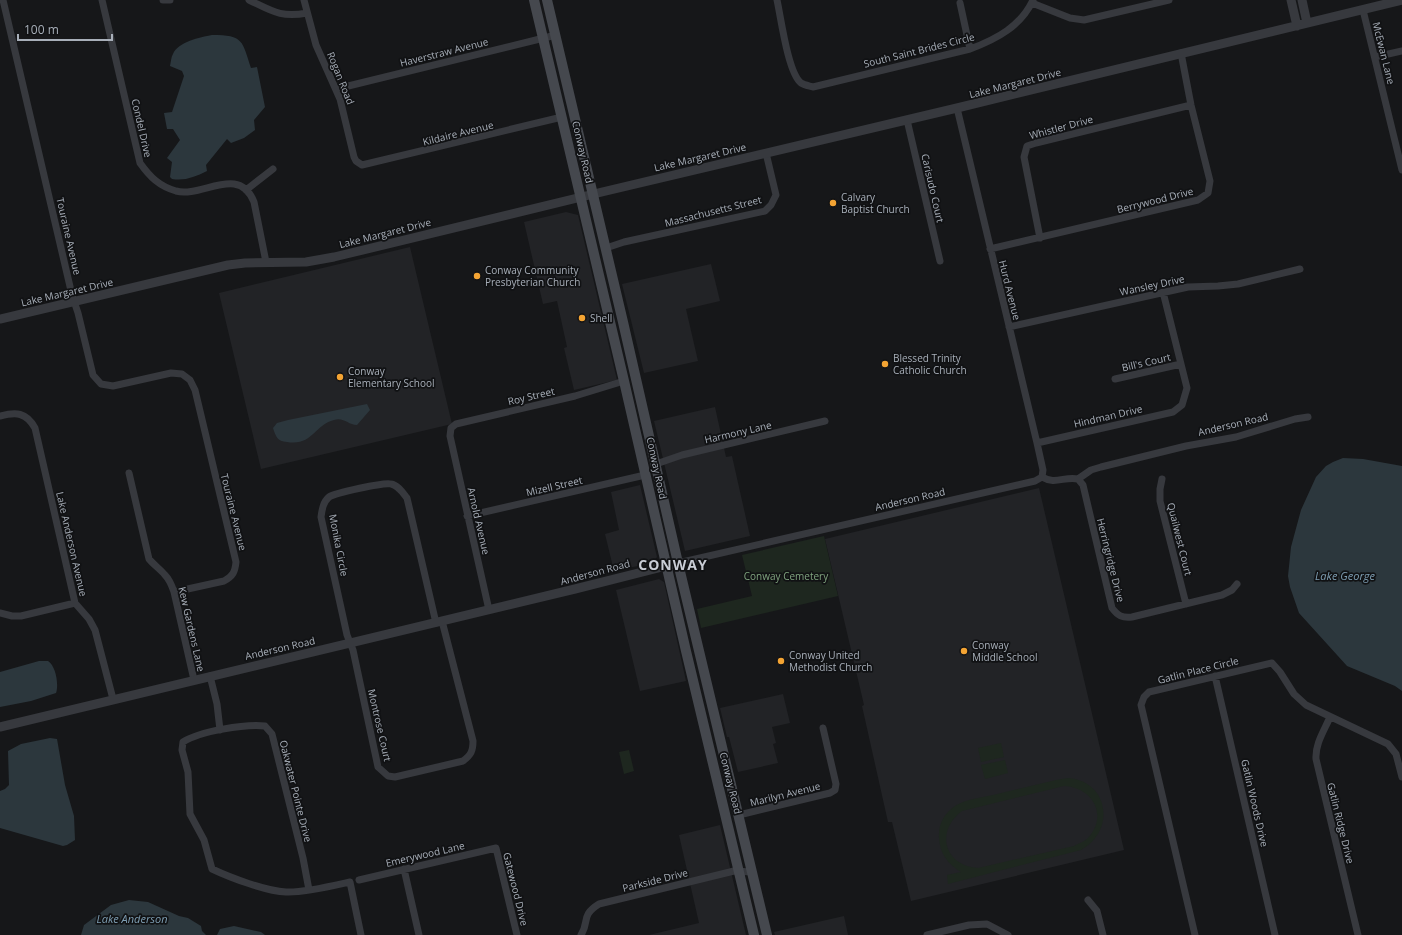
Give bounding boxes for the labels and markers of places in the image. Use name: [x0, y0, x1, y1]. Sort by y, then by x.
place label: Calvary Baptist Church: [841, 190, 910, 216]
marker: Calvary Baptist Church: [828, 198, 838, 208]
place label: Conway Community Presbyterian Church: [485, 263, 580, 289]
marker: Conway Community Presbyterian Church: [472, 271, 482, 281]
place label: Shell: [590, 311, 612, 325]
marker: Shell: [577, 313, 587, 323]
place label: Blessed Trinity Catholic Church: [893, 351, 967, 377]
marker: Blessed Trinity Catholic Church: [880, 359, 890, 369]
place label: Conway Elementary School: [348, 364, 434, 390]
marker: Conway Elementary School: [335, 372, 345, 382]
place label: Conway Middle School: [972, 638, 1037, 664]
marker: Conway Middle School: [959, 646, 969, 656]
place label: Conway United Methodist Church: [789, 648, 872, 674]
marker: Conway United Methodist Church: [776, 656, 786, 666]

